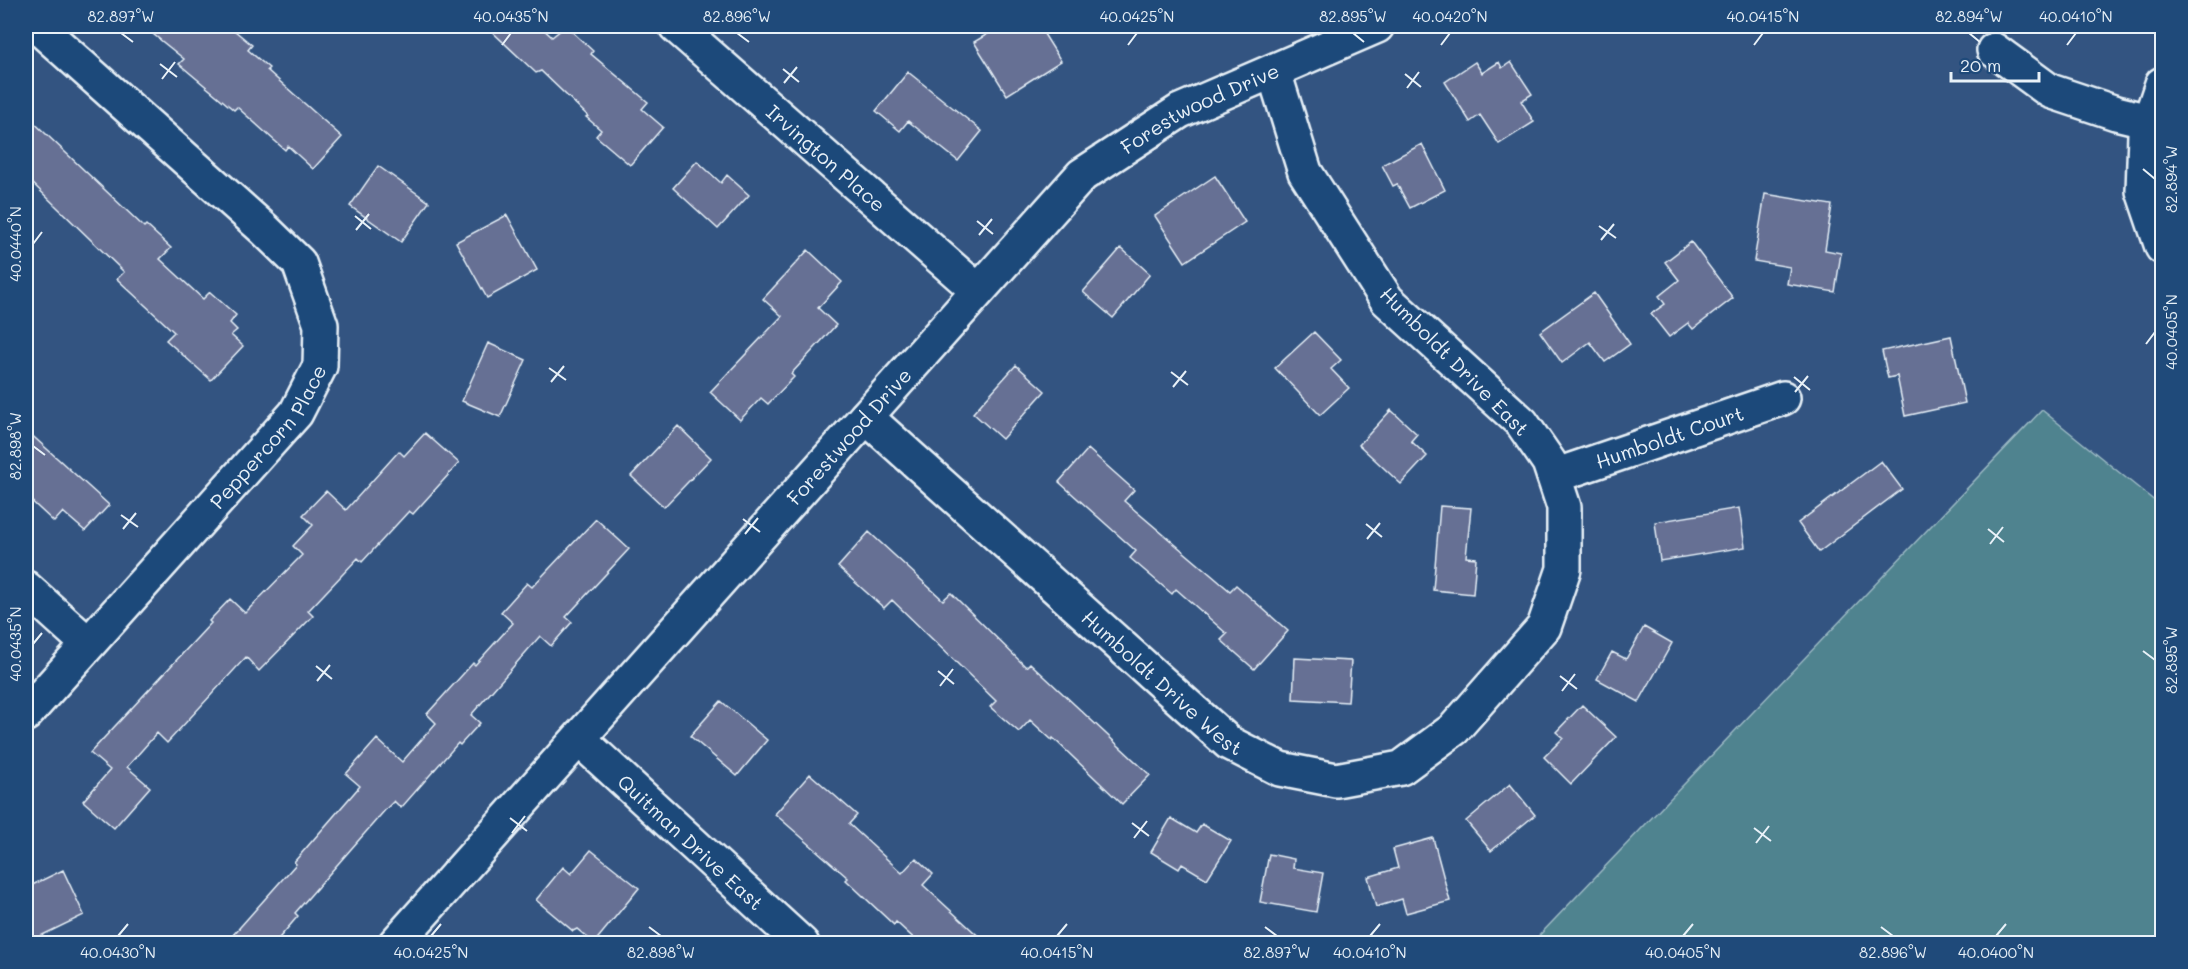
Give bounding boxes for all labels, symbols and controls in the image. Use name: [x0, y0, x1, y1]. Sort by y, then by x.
text: 82.897°W: [87, 6, 155, 26]
text: 40.0435°N: [474, 6, 548, 26]
text: 82.896°W: [703, 6, 771, 26]
text: 40.0425°N: [1100, 6, 1174, 26]
text: 82.895°W: [1319, 6, 1387, 26]
text: 40.0420°N: [1412, 6, 1488, 26]
text: 40.0415°N: [1727, 6, 1799, 26]
text: 82.894°W: [1935, 6, 2003, 26]
text: 40.0410°N: [2039, 6, 2113, 26]
scale bar: [1951, 45, 2040, 83]
text: 20 m: [1960, 53, 2001, 77]
street label: Forestwood Drive: [1115, 57, 1283, 160]
street label: Irvington Place: [761, 99, 891, 217]
text: 82.894°W: [2161, 145, 2181, 213]
text: 40.0440°N: [5, 206, 25, 282]
street label: Humboldt Drive East: [1375, 281, 1535, 441]
text: 40.0405°N: [2161, 294, 2181, 370]
street label: Peppercorn Place: [204, 360, 332, 514]
street label: Forestwood Drive: [781, 362, 917, 510]
street label: Humboldt Court: [1592, 399, 1747, 474]
text: 82.898°W: [5, 412, 25, 480]
street label: Humboldt Drive West: [1077, 604, 1247, 761]
text: 40.0435°N: [5, 607, 25, 681]
text: 82.895°W: [2161, 626, 2181, 694]
street label: Quitman Drive East: [612, 768, 769, 915]
text: 40.0430°N: [80, 942, 156, 962]
text: 40.0425°N: [394, 942, 468, 962]
text: 82.898°W: [627, 942, 695, 962]
text: 40.0415°N: [1021, 942, 1093, 962]
text: 82.897°W: [1243, 942, 1311, 962]
text: 40.0410°N: [1333, 942, 1407, 962]
text: 40.0405°N: [1645, 942, 1721, 962]
text: 82.896°W: [1859, 942, 1927, 962]
text: 40.0400°N: [1958, 942, 2034, 962]

